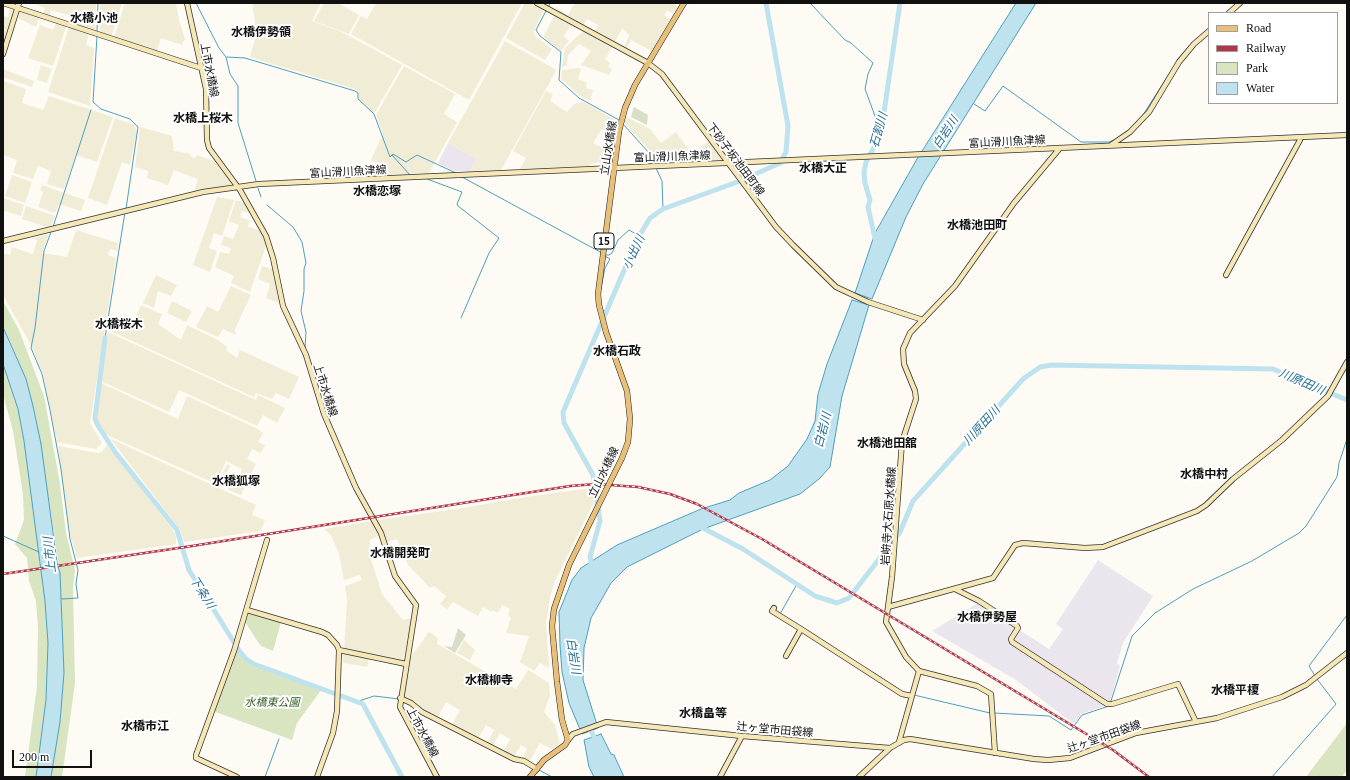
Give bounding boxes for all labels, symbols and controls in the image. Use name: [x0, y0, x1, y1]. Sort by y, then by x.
district label: 水橋小池: [70, 10, 118, 24]
legend: [1208, 12, 1338, 104]
text: Road: [1246, 21, 1271, 35]
district label: 水橋伊勢領: [231, 24, 291, 38]
text: Railway: [1246, 41, 1286, 55]
street label: 上市水橋線: [198, 42, 222, 98]
text: Park: [1246, 61, 1268, 75]
text: Water: [1246, 81, 1274, 95]
district label: 水橋上桜木: [173, 110, 233, 124]
water label: 石割川: [866, 111, 890, 149]
water label: 白岩川: [929, 113, 961, 151]
street label: 立山水橋線: [597, 120, 619, 176]
street label: 下砂子坂池田町線: [704, 120, 768, 198]
street label: 富山滑川魚津線: [968, 132, 1046, 150]
street label: 富山滑川魚津線: [633, 148, 711, 164]
district label: 水橋大正: [799, 160, 847, 174]
street label: 富山滑川魚津線: [309, 162, 387, 180]
district label: 水橋恋塚: [353, 183, 401, 197]
district label: 水橋池田町: [947, 217, 1007, 231]
road number: 15: [594, 233, 614, 249]
water label: 小出川: [619, 233, 647, 271]
district label: 水橋桜木: [95, 316, 143, 330]
district label: 水橋石政: [593, 343, 641, 357]
street label: 上市水橋線: [311, 362, 341, 418]
water label: 川原田川: [1277, 365, 1327, 397]
water label: 川原田川: [960, 402, 1002, 448]
water label: 白岩川: [811, 411, 833, 449]
district label: 水橋池田舘: [857, 435, 917, 449]
street label: 立山水橋線: [585, 444, 621, 500]
street label: 岩峅寺大石原水橋線: [878, 466, 898, 566]
district label: 水橋中村: [1180, 466, 1228, 480]
district label: 水橋狐塚: [212, 473, 260, 487]
water label: 上市川: [40, 536, 58, 574]
district label: 水橋開発町: [370, 545, 430, 559]
water label: 下条川: [187, 573, 219, 611]
district label: 水橋伊勢屋: [957, 609, 1017, 623]
water label: 白岩川: [564, 637, 584, 675]
district label: 水橋柳寺: [465, 672, 513, 686]
district label: 水橋平榎: [1211, 682, 1259, 696]
park label: 水橋東公園: [245, 695, 299, 709]
street label: 上市水橋線: [404, 705, 442, 759]
district label: 水橋畠等: [679, 705, 727, 719]
street label: 辻ヶ堂市田袋線: [1065, 717, 1143, 755]
district label: 水橋市江: [121, 718, 169, 732]
street label: 辻ヶ堂市田袋線: [736, 719, 814, 739]
scale bar: [14, 742, 94, 768]
text: 200 m: [19, 750, 49, 764]

